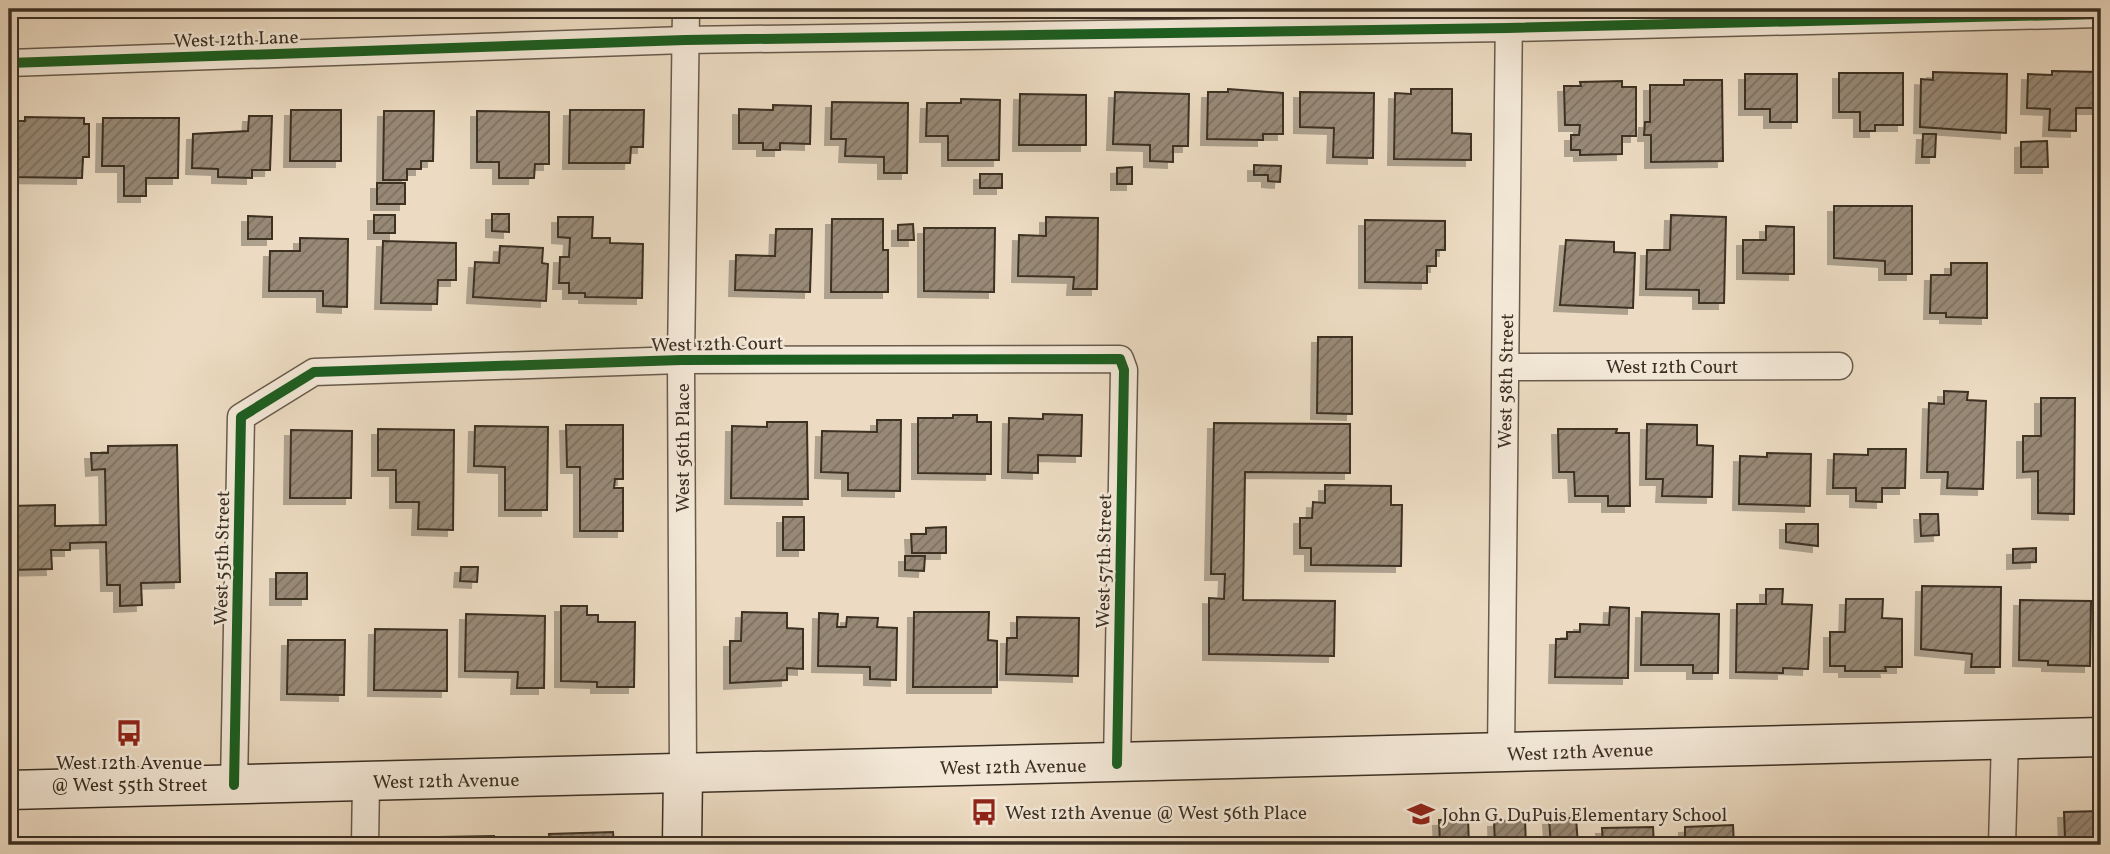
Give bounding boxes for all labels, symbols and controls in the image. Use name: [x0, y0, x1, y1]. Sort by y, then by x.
street label: West 12th Lane: [173, 25, 299, 55]
street label: West 58th Street: [1493, 313, 1521, 449]
street label: West 12th Court: [651, 331, 784, 359]
street label: West 12th Court: [1606, 355, 1739, 381]
street label: West 56th Place: [671, 383, 697, 513]
street label: West 55th Street: [209, 490, 237, 626]
street label: West 57th Street: [1091, 493, 1119, 629]
bus stop icon: West 12th Avenue @ West 55th Street: [114, 718, 144, 748]
street label: West 12th Avenue: [1506, 737, 1654, 769]
place label: West 12th Avenue @ West 55th Street: [50, 751, 208, 799]
street label: West 12th Avenue: [939, 754, 1087, 782]
street label: West 12th Avenue: [372, 768, 520, 796]
bus stop icon: West 12th Avenue @ West 56th Place: [969, 797, 999, 827]
school or university icon: John G. DuPuis Elementary School: [1406, 799, 1436, 829]
place label: West 12th Avenue @ West 56th Place: [1005, 801, 1307, 827]
place label: John G. DuPuis Elementary School: [1442, 803, 1728, 829]

